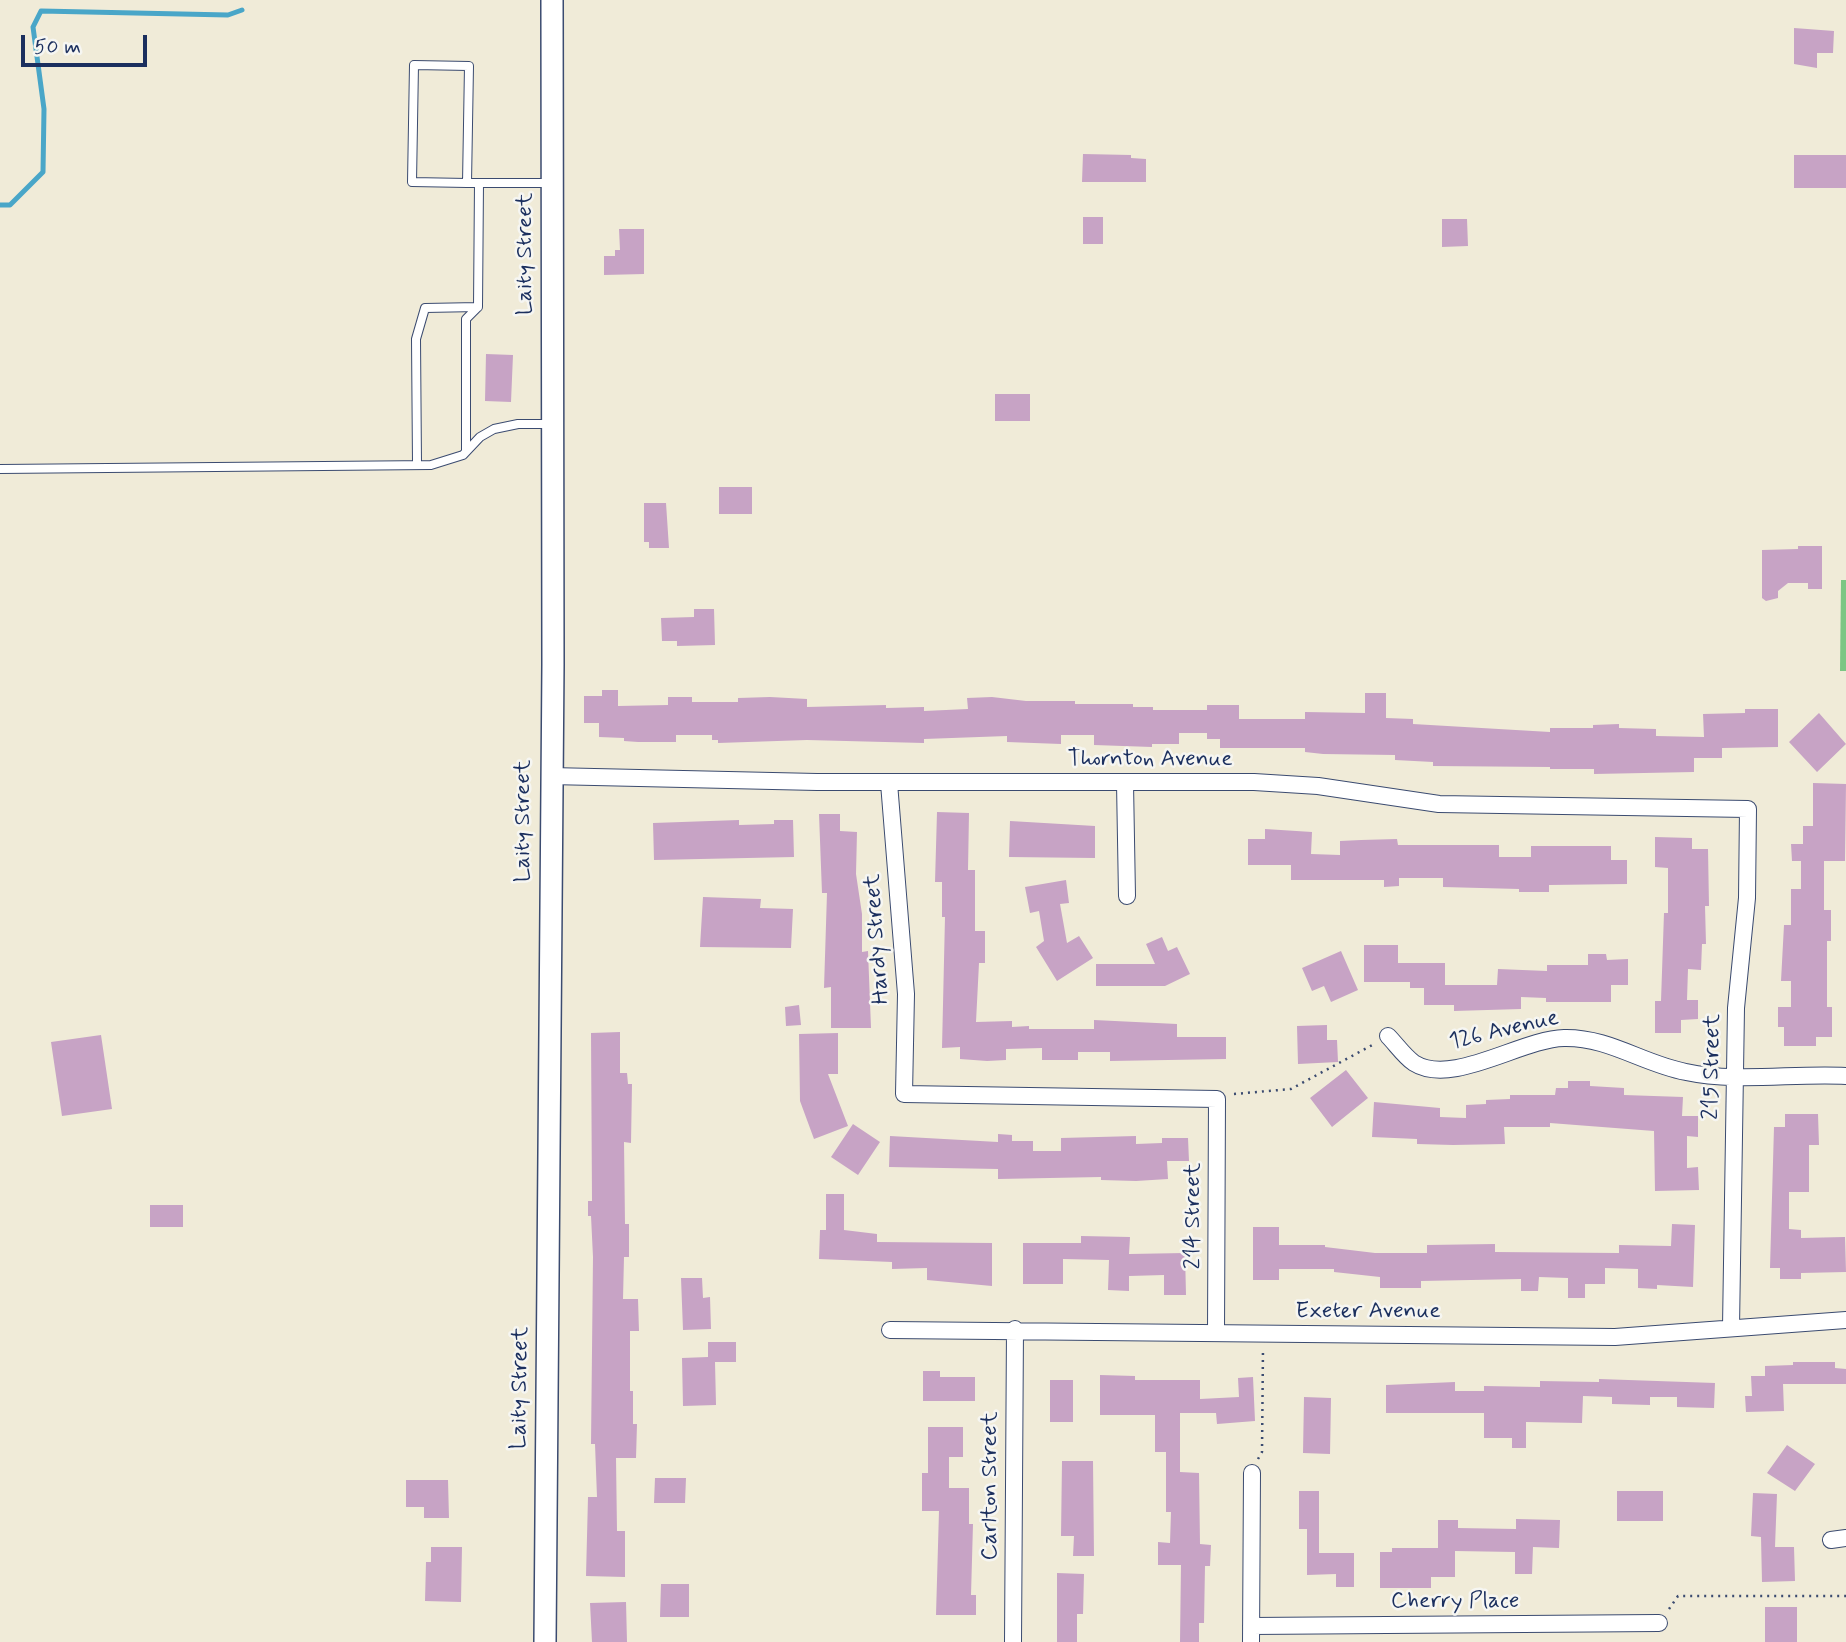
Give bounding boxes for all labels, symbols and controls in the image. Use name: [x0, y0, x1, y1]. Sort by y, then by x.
scale bar: [24, 21, 150, 65]
text: 50 m: [34, 33, 81, 61]
street label: Laity Street: [512, 193, 540, 315]
street label: Thornton Avenue: [1067, 746, 1233, 774]
street label: Laity Street: [510, 760, 538, 882]
street label: Hardy Street: [860, 873, 896, 1005]
street label: 126 Avenue: [1447, 1005, 1561, 1057]
street label: 215 Street: [1698, 1014, 1728, 1120]
street label: 214 Street: [1180, 1163, 1208, 1269]
street label: Exeter Avenue: [1296, 1298, 1440, 1326]
street label: Laity Street: [506, 1326, 536, 1450]
street label: Carlton Street: [977, 1411, 1005, 1561]
street label: Cherry Place: [1391, 1588, 1519, 1616]

